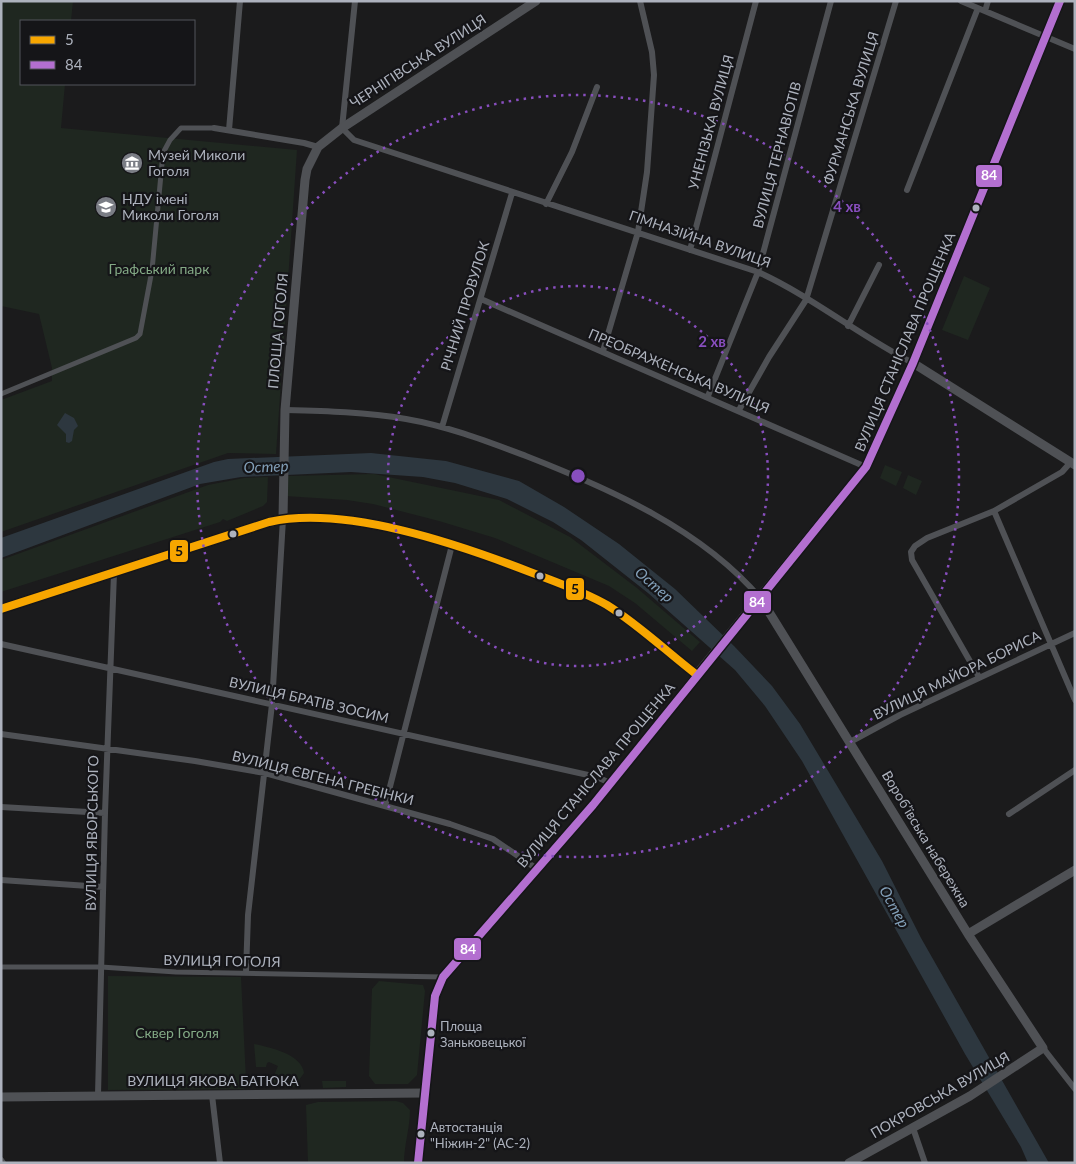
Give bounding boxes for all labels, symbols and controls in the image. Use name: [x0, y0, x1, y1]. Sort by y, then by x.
street label: ЧЕРНІГІВСЬКА ВУЛИЦЯ: [346, 10, 489, 111]
legend: [20, 20, 195, 85]
street label: ФУРМАНСЬКА ВУЛИЦЯ: [819, 29, 882, 186]
text: 5: [65, 30, 74, 48]
street label: УНЕНІЗЬКА ВУЛИЦЯ: [684, 53, 737, 191]
text: 84: [65, 55, 83, 73]
street label: ВУЛИЦЯ ТЕРНАВІОТІВ: [749, 80, 804, 230]
place label: Музей Миколи Гоголя: [148, 146, 245, 179]
museum icon: Музей Миколи Гоголя: [120, 151, 144, 175]
line badge: 84: [975, 164, 1003, 188]
text: 84: [981, 166, 997, 183]
place label: НДУ імені Миколи Гоголя: [122, 190, 219, 223]
school or university icon: НДУ імені Миколи Гоголя: [94, 195, 118, 219]
text: 4 хв: [833, 197, 861, 215]
unlabelled marker: [971, 203, 981, 213]
street label: ГІМНАЗІЙНА ВУЛИЦЯ: [627, 206, 773, 271]
street label: ВУЛИЦЯ СТАНІСЛАВА ПРОЩЕНКА: [851, 229, 959, 454]
street label: РІЧНИЙ ПРОВУЛОК: [437, 238, 493, 373]
park label: Графський парк: [109, 260, 210, 277]
street label: ПЛОЩА ГОГОЛЯ: [264, 272, 291, 390]
street label: ПРЕОБРАЖЕНСЬКА ВУЛИЦЯ: [586, 325, 772, 416]
text: 2 хв: [698, 332, 726, 350]
water label: Остер: [243, 456, 289, 476]
centre of rings: [569, 467, 587, 485]
unlabelled marker: [228, 529, 238, 539]
line badge: 5: [169, 539, 189, 563]
text: 5: [175, 542, 183, 559]
water label: Остер: [632, 563, 678, 606]
unlabelled marker: [535, 571, 545, 581]
line badge: 5: [565, 577, 585, 601]
text: 5: [571, 580, 579, 597]
line badge: 84: [743, 590, 772, 614]
text: 84: [749, 593, 765, 610]
unlabelled marker: [614, 608, 624, 618]
street label: ВУЛИЦЯ МАЙОРА БОРИСА: [870, 626, 1044, 723]
street label: ВУЛИЦЯ БРАТІВ ЗОСИМ: [228, 673, 391, 726]
street label: ВУЛИЦЯ СТАНІСЛАВА ПРОЩЕНКА: [513, 678, 678, 871]
street label: ВУЛИЦЯ ЄВГЕНА ГРЕБІНКИ: [230, 747, 416, 808]
street label: ВУЛИЦЯ ЯВОРСЬКОГО: [82, 755, 101, 911]
street label: Воробʼївська набережна: [879, 767, 974, 910]
water label: Остер: [876, 883, 914, 931]
line badge: 84: [453, 937, 482, 961]
text: 84: [460, 940, 476, 957]
street label: ВУЛИЦЯ ГОГОЛЯ: [163, 951, 281, 970]
place label: Площа Заньковецької: [440, 1018, 526, 1050]
park label: Сквер Гоголя: [135, 1024, 219, 1041]
marker: Площа Заньковецької: [426, 1028, 436, 1038]
street label: ПОКРОВСЬКА ВУЛИЦЯ: [867, 1048, 1012, 1141]
street label: ВУЛИЦЯ ЯКОВА БАТЮКА: [127, 1072, 299, 1089]
place label: Автостанція "Ніжин-2" (АС-2): [430, 1119, 530, 1151]
marker: Автостанція "Ніжин-2" (АС-2): [416, 1129, 426, 1139]

